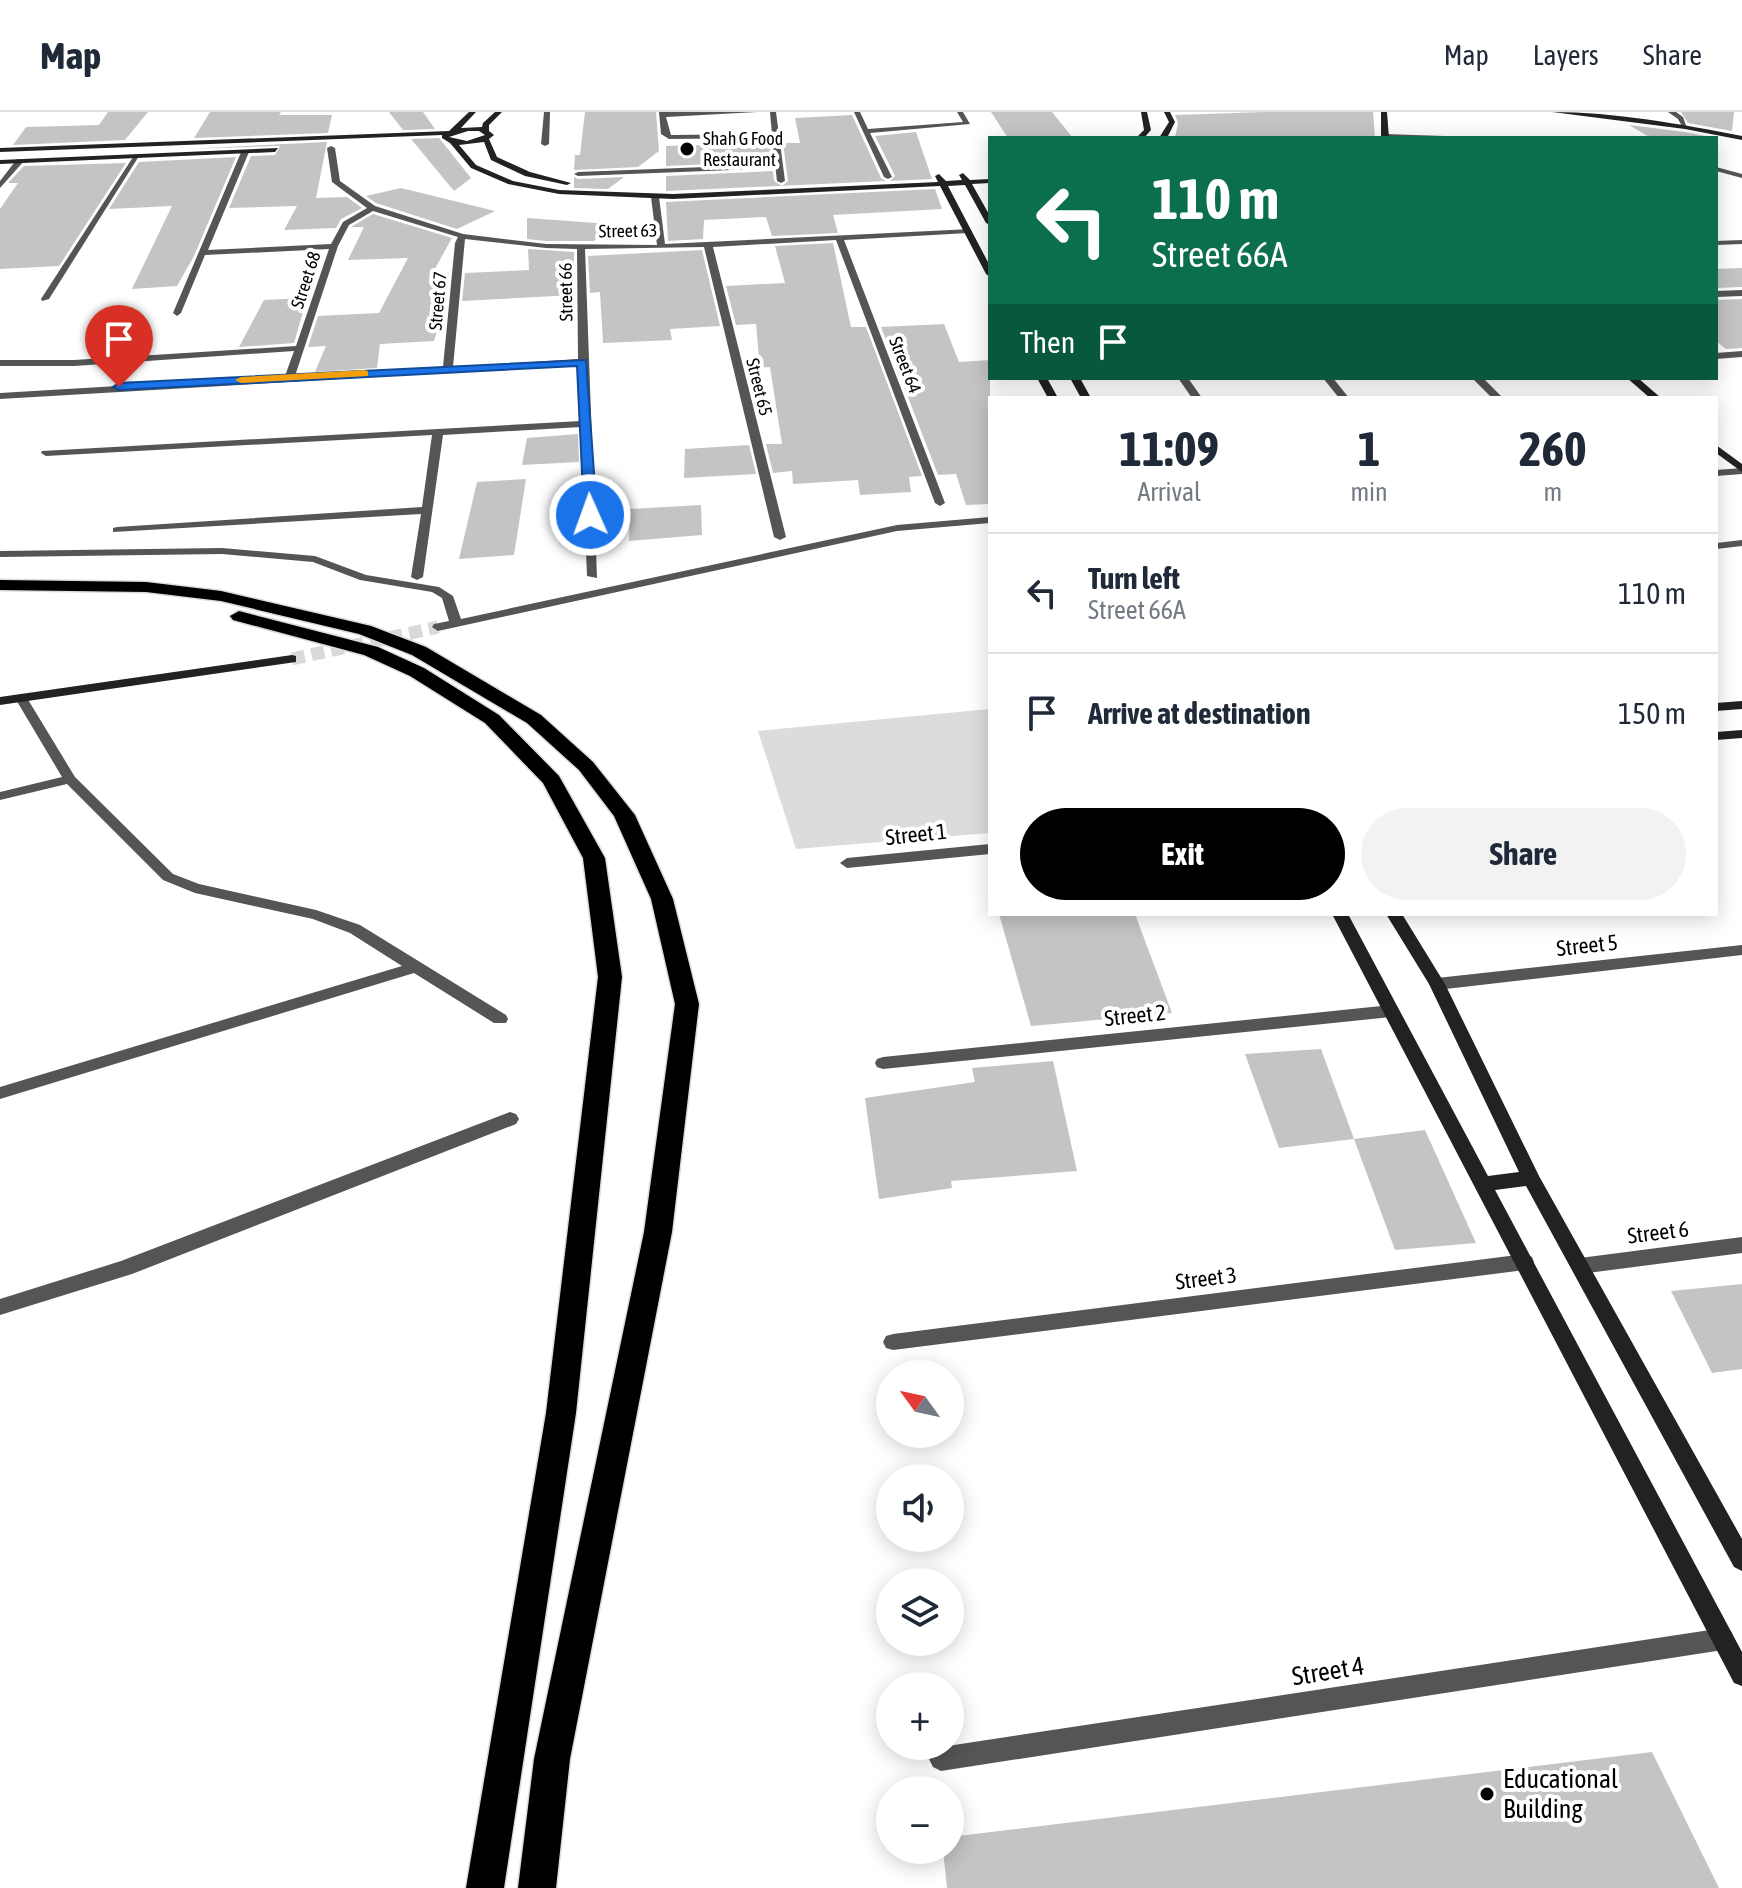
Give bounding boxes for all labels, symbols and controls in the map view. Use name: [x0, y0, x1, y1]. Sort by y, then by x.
text: Map: [40, 34, 101, 77]
text: Map: [1444, 39, 1489, 71]
text: Layers: [1533, 39, 1599, 71]
text: Share: [1643, 39, 1702, 71]
place label: Shah G Food Restaurant: [703, 128, 783, 170]
marker: Shah G Food Restaurant: [678, 140, 696, 158]
text: 110 m: [1152, 167, 1279, 231]
icon: left: [1020, 168, 1124, 272]
street label: Street 63: [598, 219, 658, 242]
text: Street 66A: [1152, 233, 1287, 275]
street label: Street 68: [286, 249, 325, 311]
street label: Street 66: [554, 262, 577, 322]
street label: Street 67: [424, 271, 451, 331]
pin: [85, 305, 153, 387]
icon: arrive: [97, 317, 141, 361]
icon: arrive: [1091, 320, 1135, 364]
text: Then: [1020, 325, 1075, 359]
street label: Street 64: [885, 334, 926, 396]
street label: Street 65: [742, 356, 777, 418]
text: 11:09: [1119, 421, 1219, 476]
text: 1: [1358, 421, 1380, 476]
text: 260: [1519, 421, 1587, 476]
position arrow: [548, 473, 632, 557]
text: Arrival: [1137, 477, 1201, 507]
text: min: [1350, 477, 1388, 507]
text: m: [1543, 477, 1562, 507]
text: Turn left: [1088, 561, 1180, 595]
icon: left: [1020, 571, 1064, 615]
text: 110 m: [1618, 576, 1686, 610]
text: Street 66A: [1088, 595, 1186, 625]
icon: arrive: [1020, 691, 1064, 735]
text: Arrive at destination: [1088, 696, 1310, 730]
text: 150 m: [1618, 696, 1686, 730]
button: Exit: [1020, 808, 1345, 900]
button: Share: [1361, 808, 1686, 900]
street label: Street 1: [884, 818, 948, 850]
street label: Street 5: [1555, 929, 1619, 961]
street label: Street 2: [1103, 999, 1167, 1031]
street label: Street 6: [1626, 1215, 1690, 1249]
street label: Street 3: [1174, 1261, 1238, 1295]
north arrow: [876, 1360, 964, 1448]
map controls: [876, 1360, 964, 1864]
button: sound: [876, 1464, 964, 1552]
button: layers: [876, 1568, 964, 1656]
street label: Street 4: [1290, 1650, 1366, 1692]
button: +: [876, 1672, 964, 1760]
place label: Educational Building: [1503, 1764, 1618, 1824]
button: −: [876, 1776, 964, 1864]
marker: Educational Building: [1478, 1785, 1496, 1803]

